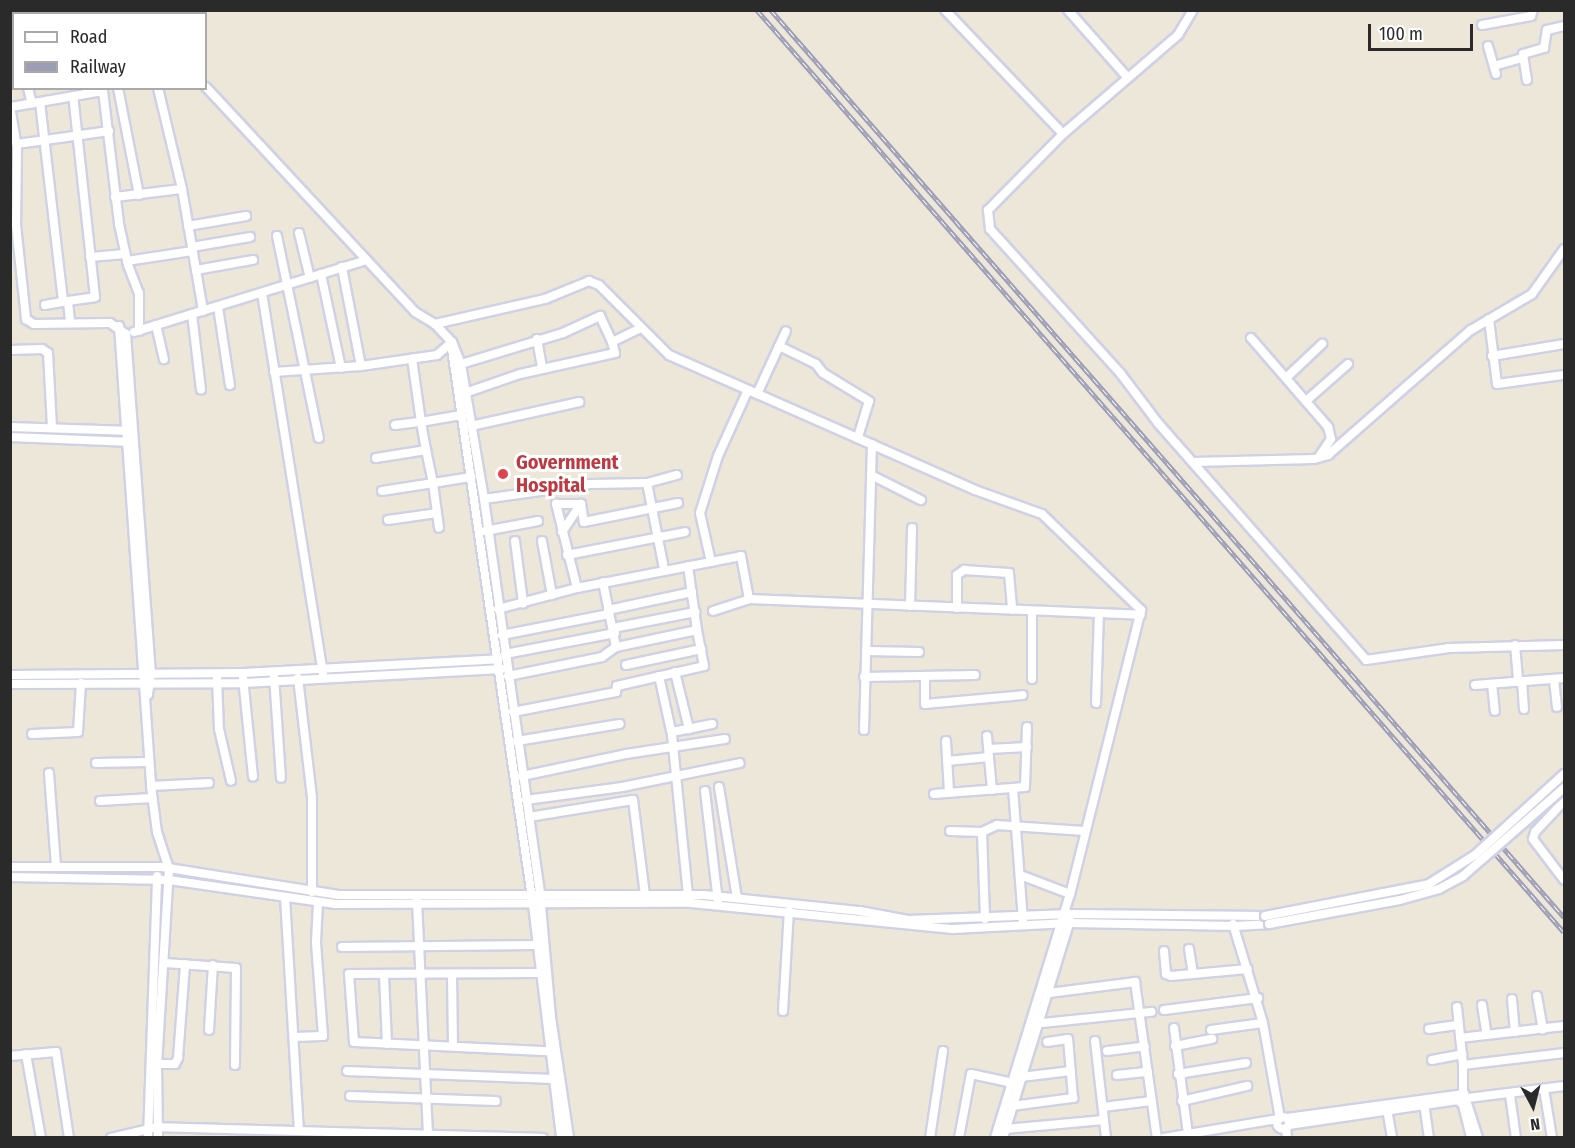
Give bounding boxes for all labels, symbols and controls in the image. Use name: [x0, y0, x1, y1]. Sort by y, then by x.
legend: [12, 12, 207, 90]
scale bar: [1371, 12, 1476, 50]
text: 100 m: [1379, 23, 1423, 45]
text: Road: [70, 26, 107, 48]
text: Railway: [70, 56, 126, 78]
place label: Government Hospital: [516, 450, 618, 497]
marker: Government Hospital: [494, 465, 512, 483]
north arrow: [1503, 1076, 1563, 1136]
text: N: [1529, 1114, 1541, 1134]

